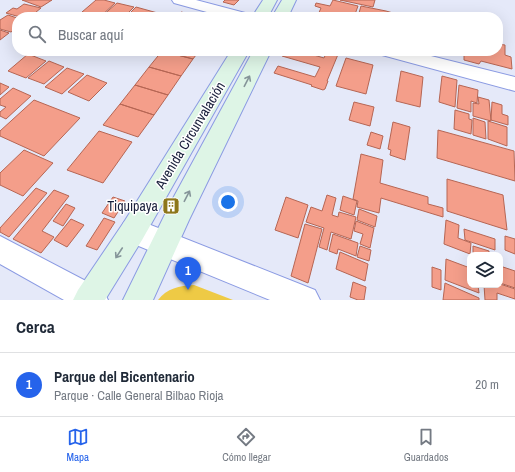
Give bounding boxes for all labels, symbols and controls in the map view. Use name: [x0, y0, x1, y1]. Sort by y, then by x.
search box: [12, 12, 503, 56]
icon: search: [26, 23, 48, 45]
text: Buscar aquí: [58, 24, 124, 45]
one-way arrow: [244, 75, 251, 87]
street label: Avenida Circunvalación: [150, 78, 229, 193]
one-way arrow: [184, 190, 191, 202]
your location: [218, 192, 238, 212]
building icon: Tiquipaya: [161, 196, 181, 216]
place label: Tiquipaya: [107, 197, 159, 215]
one-way arrow: [115, 247, 123, 258]
map controls: [467, 252, 503, 288]
button: layers: [467, 252, 503, 288]
pin: 1: [175, 257, 201, 290]
text: Cerca: [16, 315, 55, 338]
text: Parque del Bicentenario: [54, 366, 195, 387]
text: 1: [26, 376, 32, 393]
text: 20 m: [475, 376, 499, 393]
text: Parque · Calle General Bilbao Rioja: [54, 387, 223, 404]
tab: Mapa: [67, 426, 89, 464]
tab: Cómo llegar: [222, 426, 271, 464]
tab: Guardados: [404, 426, 448, 464]

